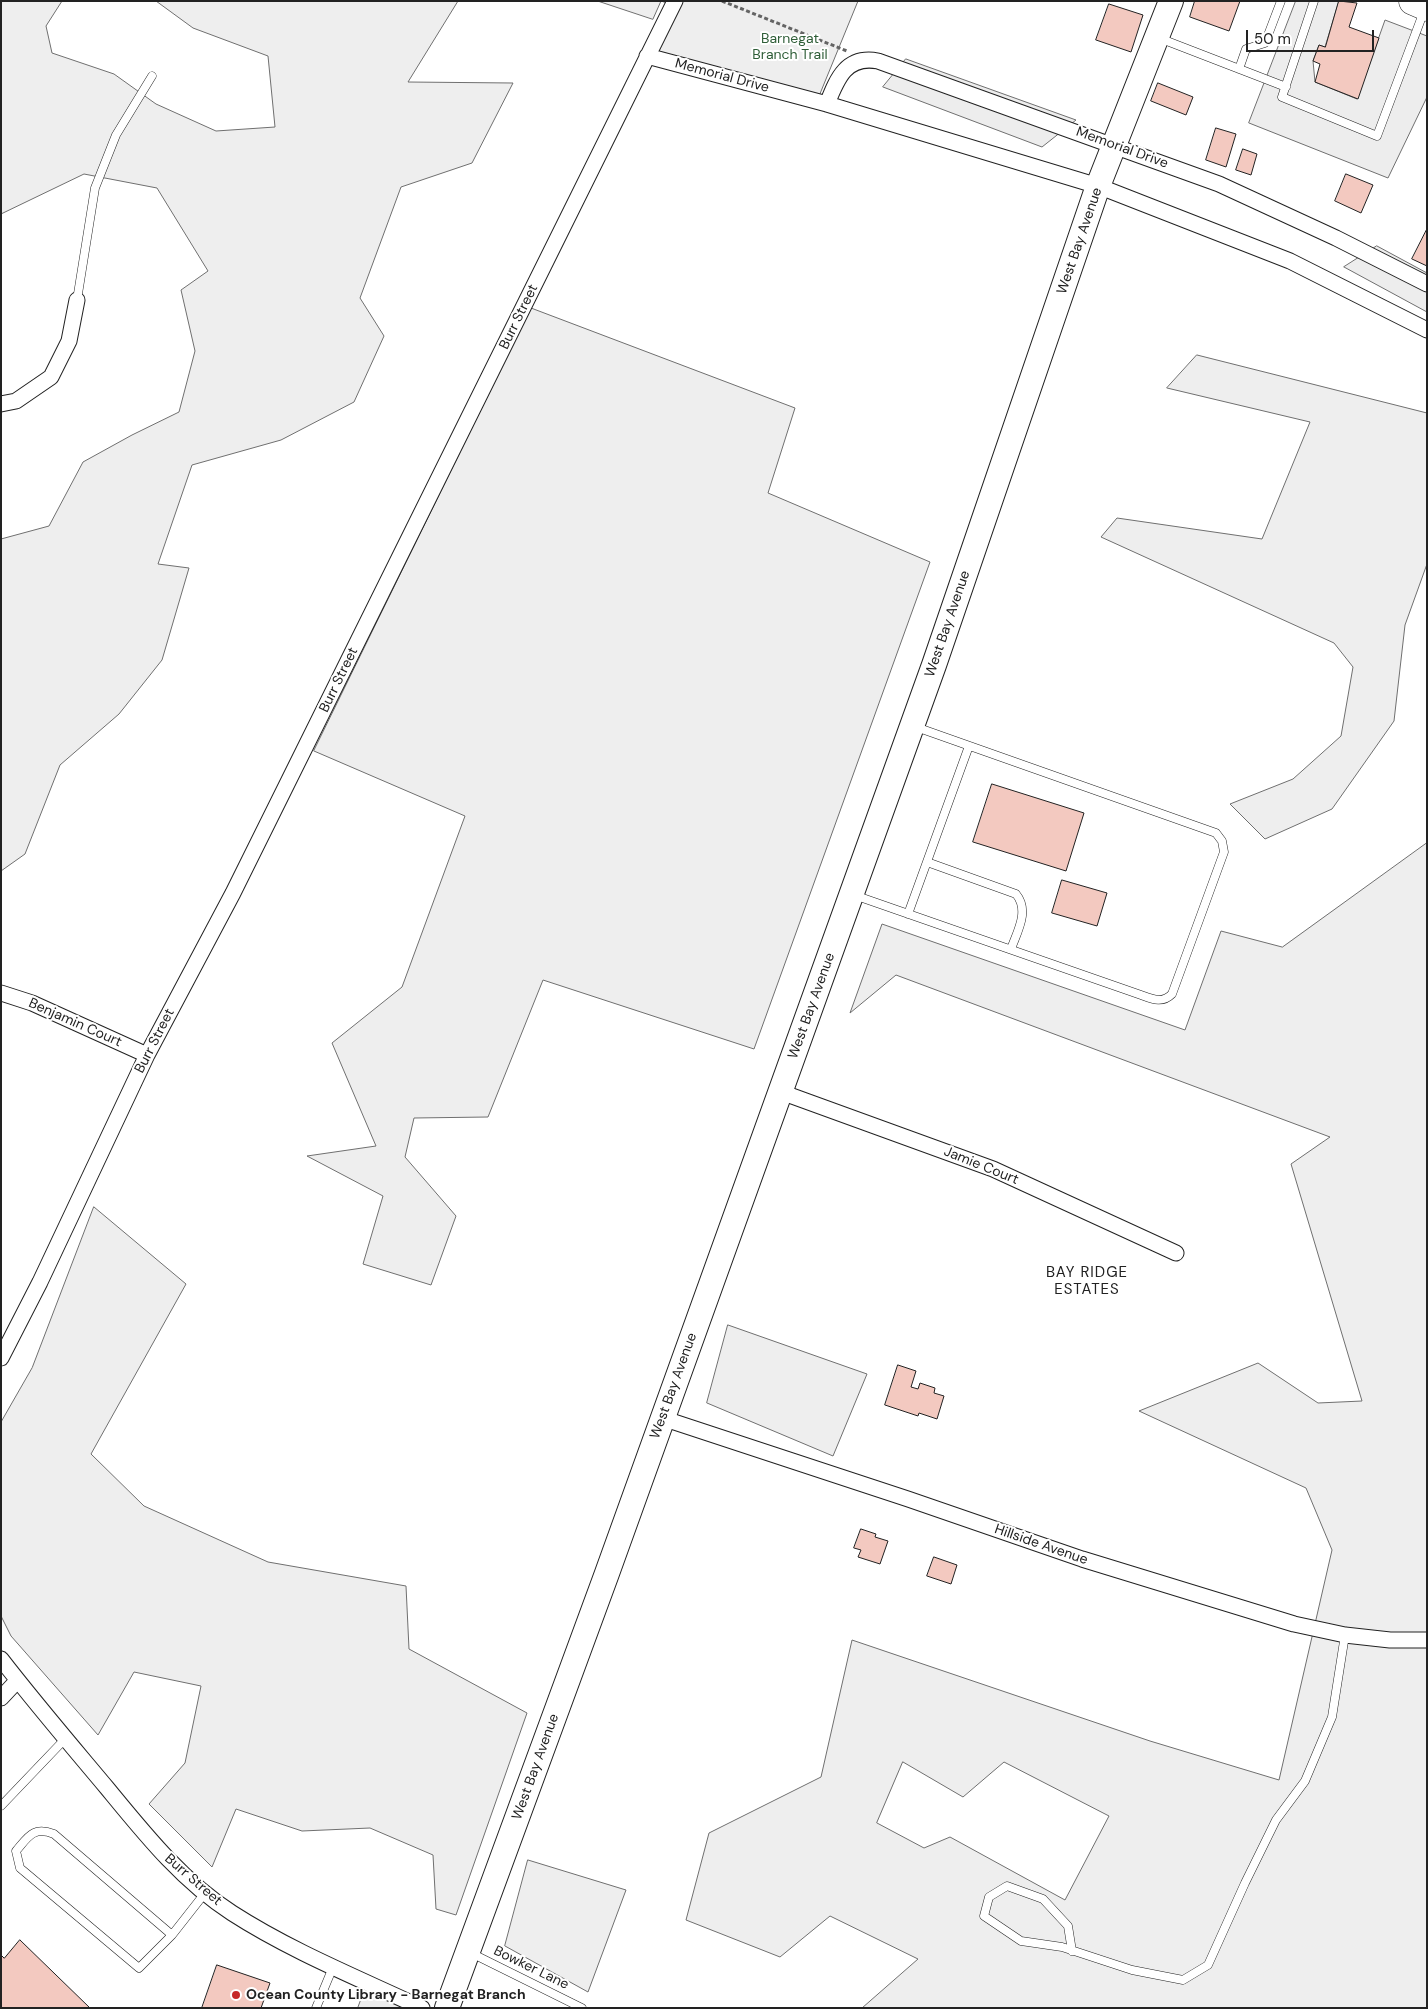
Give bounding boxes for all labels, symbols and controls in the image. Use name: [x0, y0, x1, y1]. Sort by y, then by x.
scale bar: [1248, 20, 1376, 52]
text: 50 m: [1254, 29, 1291, 49]
park label: Barnegat Branch Trail: [752, 31, 828, 64]
street label: Memorial Drive: [673, 55, 771, 97]
street label: Memorial Drive: [1074, 124, 1170, 172]
street label: West Bay Avenue: [1054, 185, 1106, 297]
street label: Burr Street: [496, 282, 542, 352]
street label: West Bay Avenue: [922, 568, 974, 680]
street label: Burr Street: [316, 645, 362, 715]
street label: West Bay Avenue: [785, 951, 839, 1061]
street label: Benjamin Court: [26, 995, 124, 1051]
street label: Burr Street: [132, 1006, 178, 1076]
street label: Jamie Court: [941, 1143, 1021, 1189]
district label: BAY RIDGE ESTATES: [1045, 1264, 1129, 1299]
street label: West Bay Avenue: [647, 1331, 701, 1441]
street label: Hillside Avenue: [992, 1521, 1090, 1569]
street label: West Bay Avenue: [509, 1712, 563, 1822]
street label: Burr Street: [161, 1851, 225, 1909]
street label: Bowker Lane: [491, 1943, 571, 1993]
place label: Ocean County Library - Barnegat Branch: [246, 1987, 526, 2003]
marker: Ocean County Library - Barnegat Branch: [230, 1989, 242, 2001]

